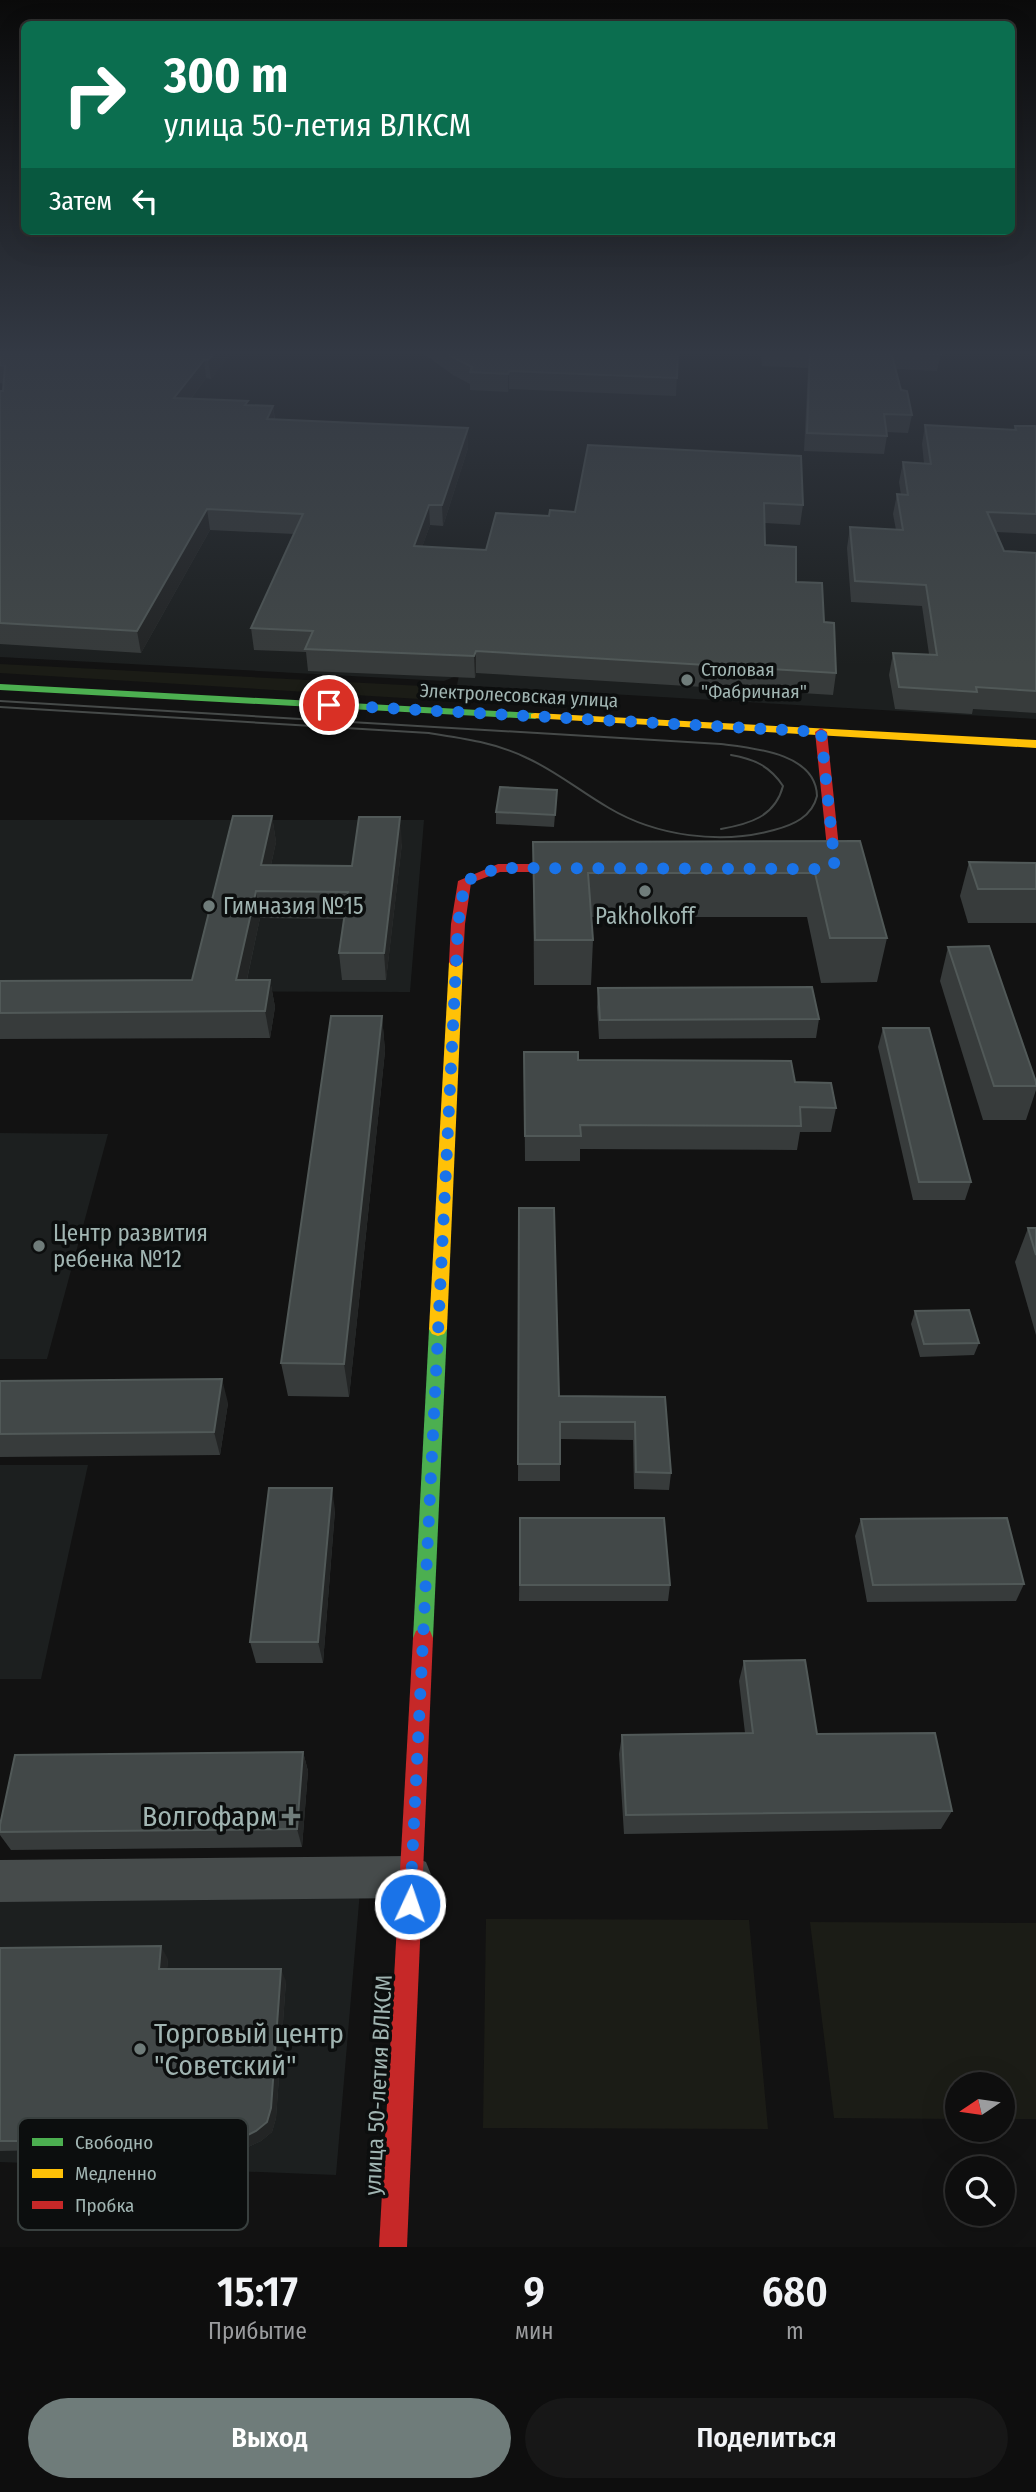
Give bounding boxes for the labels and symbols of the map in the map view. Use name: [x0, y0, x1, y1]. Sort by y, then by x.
place label: Столовая "Фабричная": [701, 658, 807, 703]
marker: Столовая "Фабричная": [679, 672, 695, 688]
pin: [299, 675, 359, 735]
street label: Электролесовская улица: [419, 679, 619, 712]
marker: Pakholkoff: [637, 883, 653, 899]
place label: Гимназия №15: [223, 892, 364, 920]
marker: Гимназия №15: [201, 898, 217, 914]
place label: Pakholkoff: [595, 902, 697, 930]
place label: Центр развития ребенка №12: [53, 1219, 208, 1273]
marker: Центр развития ребенка №12: [31, 1238, 47, 1254]
place label: Волгофарм: [142, 1800, 277, 1833]
marker: Волгофарм: [283, 1808, 299, 1824]
position arrow: [373, 1867, 447, 1941]
street label: улица 50-летия ВЛКСМ: [358, 1974, 398, 2196]
place label: Торговый центр "Советский": [154, 2017, 344, 2082]
marker: Торговый центр "Советский": [132, 2041, 148, 2057]
north arrow: [945, 2072, 1015, 2142]
legend: [18, 2118, 248, 2230]
text: Свободно: [75, 2131, 153, 2154]
text: Медленно: [75, 2162, 157, 2185]
text: Пробка: [75, 2194, 134, 2217]

